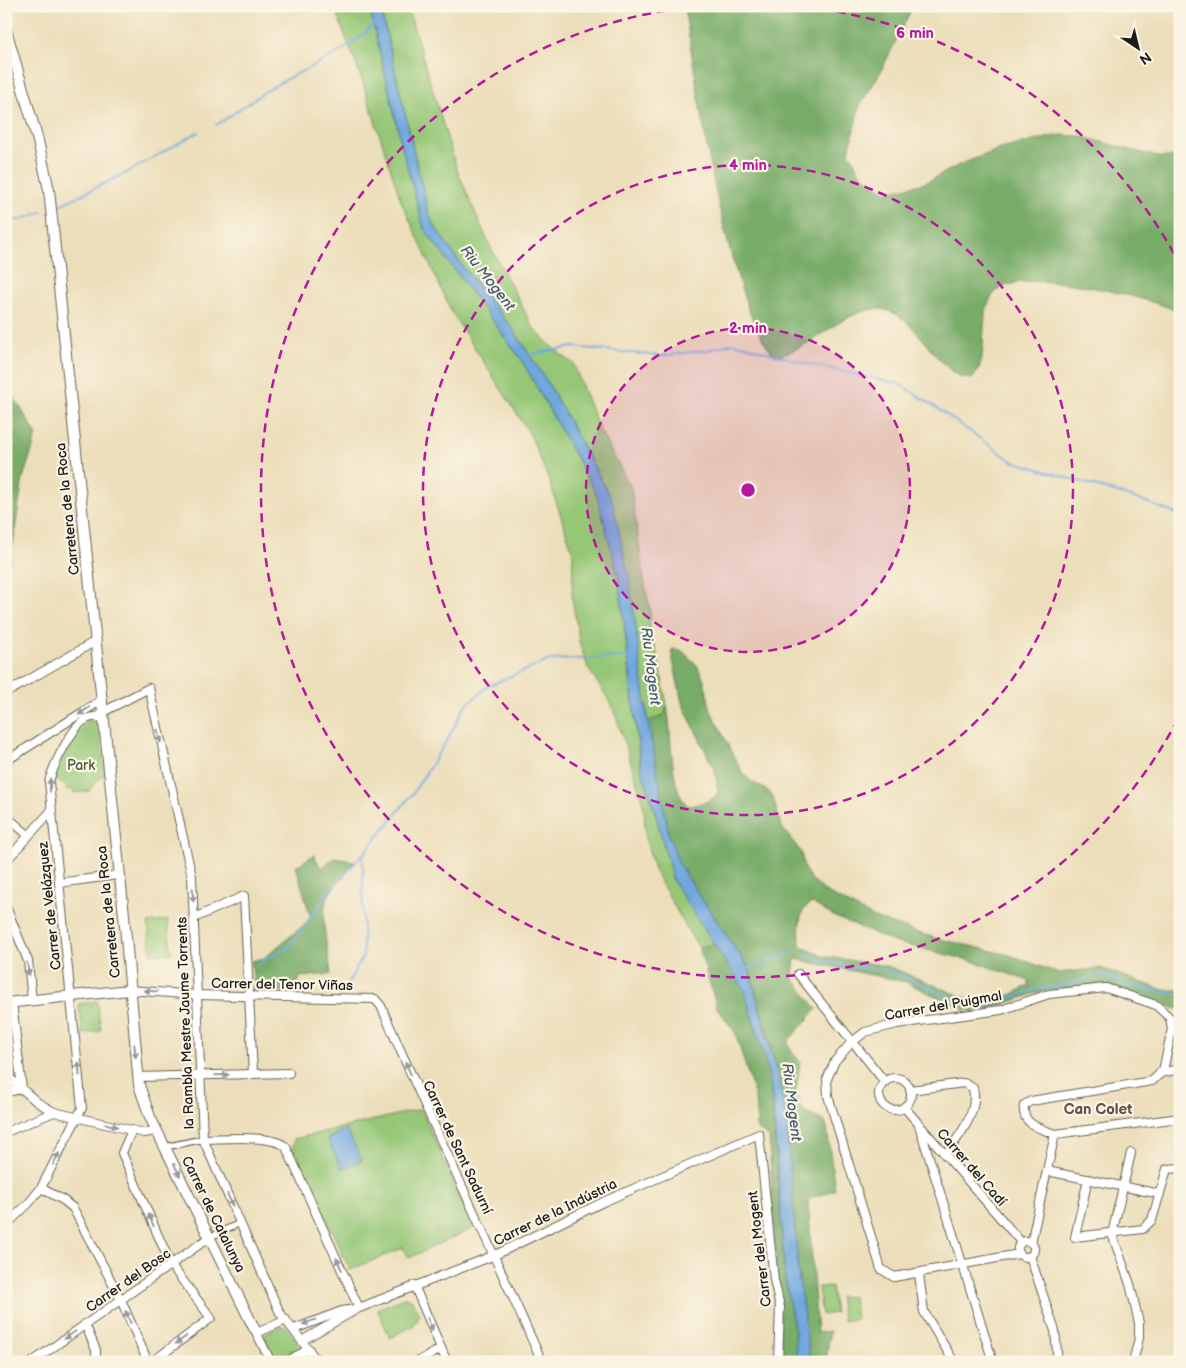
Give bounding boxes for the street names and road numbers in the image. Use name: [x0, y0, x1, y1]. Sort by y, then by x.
street label: Carretera de la Roca: [52, 442, 83, 576]
street label: Carrer de Velázquez: [34, 841, 65, 971]
street label: Carretera de la Roca: [93, 845, 124, 979]
street label: la Rambla Mestre Jaume Torrents: [173, 916, 198, 1130]
street label: Carrer del Tenor Viñas: [211, 975, 353, 994]
street label: Carrer del Puigmal: [883, 987, 1003, 1024]
street label: Carrer de Sant Sadurní: [419, 1078, 496, 1217]
street label: Carrer del Cadí: [933, 1125, 1010, 1210]
street label: Carrer de Catalunya: [178, 1153, 249, 1275]
street label: Carrer de la Indústria: [491, 1175, 620, 1250]
street label: Carrer del Mogent: [744, 1189, 775, 1308]
street label: Carrer del Bosc: [82, 1245, 174, 1316]

